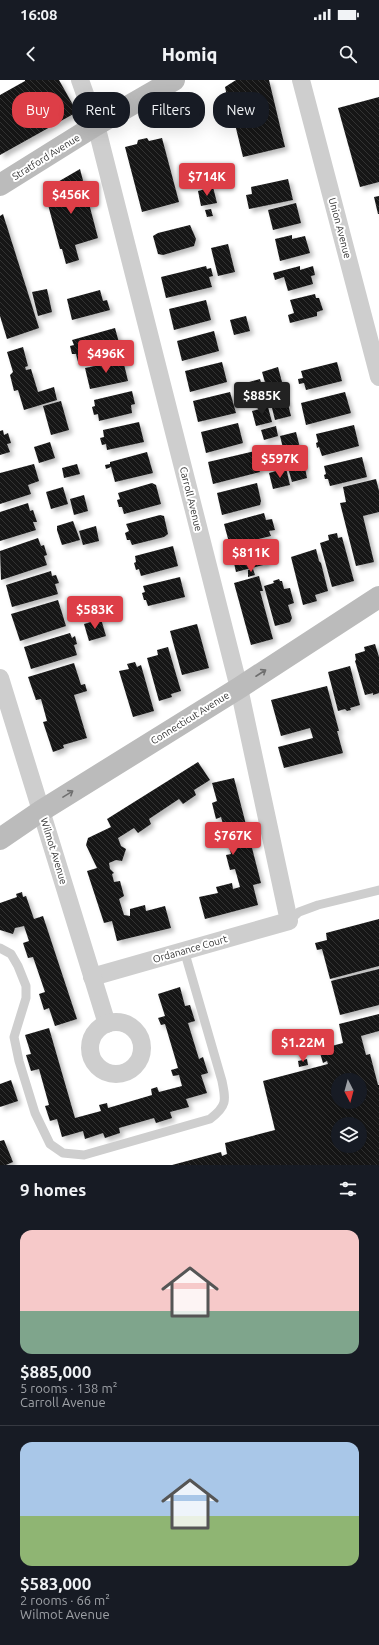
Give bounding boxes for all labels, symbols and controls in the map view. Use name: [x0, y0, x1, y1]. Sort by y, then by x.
text: 16:08: [20, 6, 58, 23]
icon: back: [20, 43, 42, 65]
icon: search: [337, 43, 359, 65]
text: Homiq: [162, 44, 217, 64]
chip: Buy: [12, 92, 64, 128]
chip: Rent: [72, 92, 130, 128]
chip: Filters: [138, 92, 205, 128]
chip: New: [213, 92, 269, 128]
street label: Stratford Avenue: [10, 132, 82, 182]
pin: $714K: [179, 163, 235, 197]
text: $714K: [188, 169, 226, 183]
pin: $456K: [43, 181, 99, 215]
text: $456K: [52, 187, 90, 201]
street label: Union Avenue: [327, 196, 353, 260]
pin: $496K: [78, 340, 134, 374]
text: $496K: [87, 346, 125, 360]
pin: $885K: [234, 382, 290, 416]
text: $885K: [243, 388, 281, 402]
pin: $597K: [252, 445, 308, 479]
text: $597K: [261, 451, 299, 465]
street label: Carroll Avenue: [178, 466, 204, 532]
pin: $811K: [223, 539, 279, 573]
text: $811K: [232, 545, 270, 559]
pin: $583K: [67, 596, 123, 630]
text: $583K: [76, 602, 114, 616]
one-way arrow: [255, 669, 267, 677]
street label: Connecticut Avenue: [149, 689, 231, 747]
one-way arrow: [62, 790, 74, 798]
street label: Wilmot Avenue: [39, 816, 69, 886]
pin: $767K: [205, 822, 261, 856]
text: $767K: [214, 828, 252, 842]
street label: Ordanance Court: [152, 933, 229, 965]
pin: $1.22M: [270, 1029, 336, 1063]
text: $1.22M: [281, 1035, 325, 1049]
north arrow: [331, 1073, 367, 1109]
map controls: [331, 1073, 367, 1153]
button: layers: [331, 1117, 367, 1153]
icon: filters: [337, 1178, 359, 1200]
text: 9 homes: [20, 1180, 86, 1199]
icon: home: [154, 1256, 226, 1328]
text: $885,000: [20, 1362, 91, 1381]
text: 5 rooms · 138 m²: [20, 1381, 117, 1395]
text: Carroll Avenue: [20, 1395, 106, 1409]
icon: home: [154, 1468, 226, 1540]
text: $583,000: [20, 1574, 91, 1593]
text: 2 rooms · 66 m²: [20, 1593, 110, 1607]
text: Wilmot Avenue: [20, 1607, 110, 1621]

